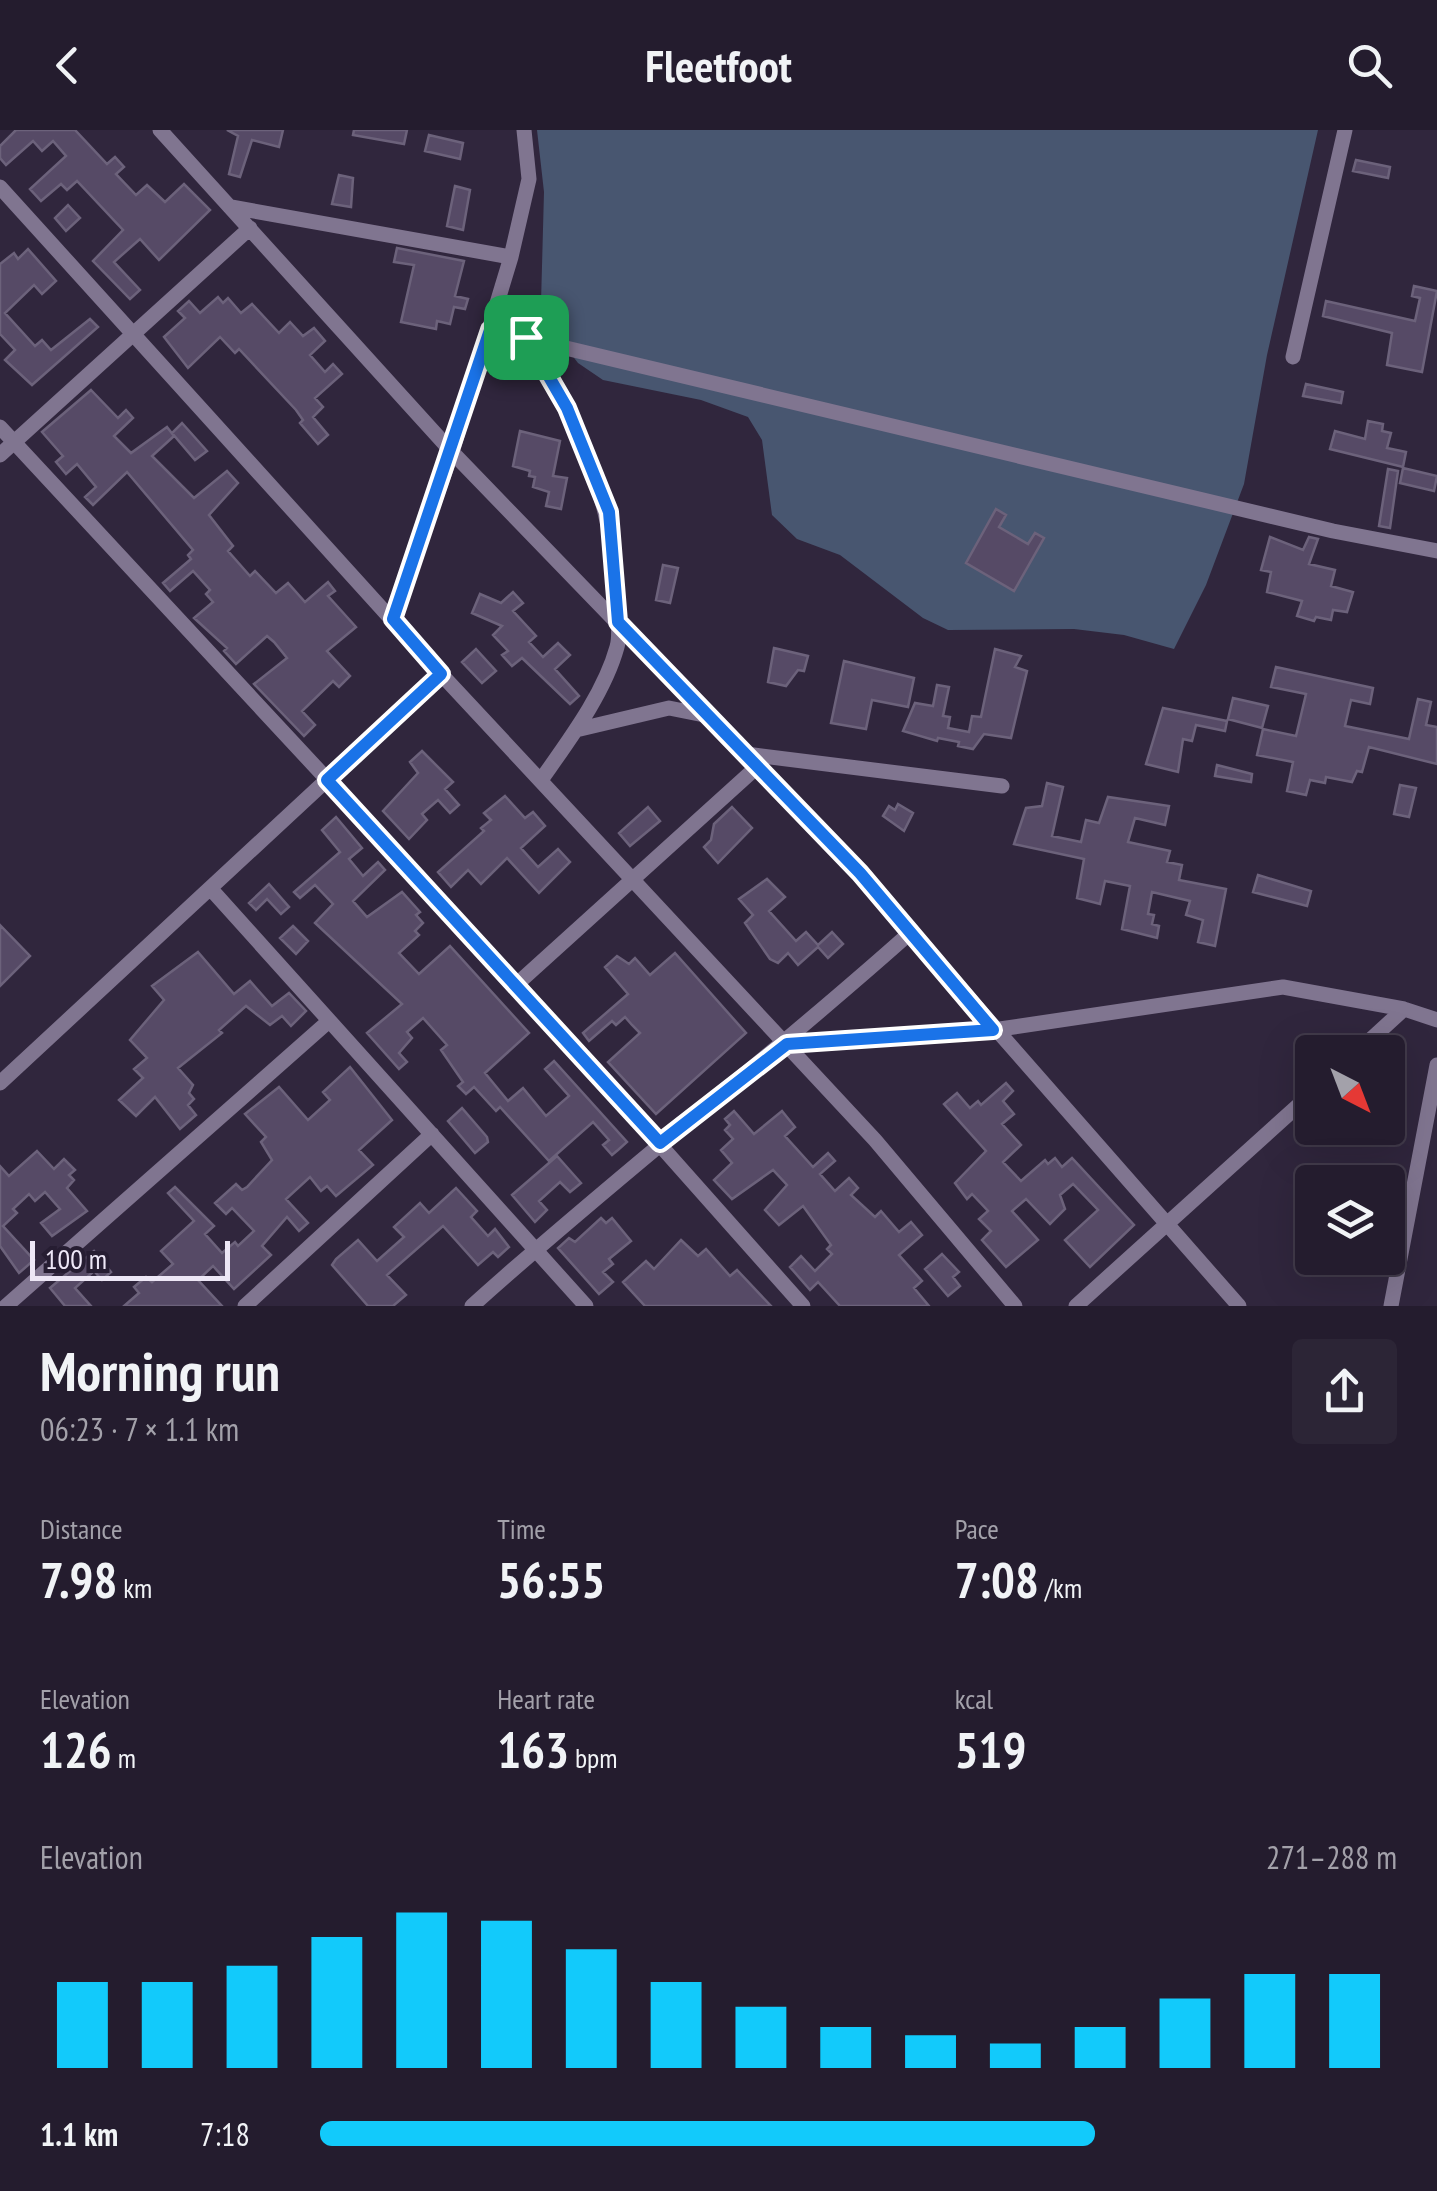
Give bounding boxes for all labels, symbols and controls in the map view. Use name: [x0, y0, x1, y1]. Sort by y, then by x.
text: Fleetfoot: [645, 36, 792, 94]
icon: back: [40, 38, 95, 93]
icon: search: [1342, 38, 1397, 93]
pin: [484, 295, 569, 380]
icon: arrive: [499, 310, 554, 365]
north arrow: [1295, 1035, 1405, 1145]
map controls: [1295, 1035, 1405, 1275]
button: layers: [1295, 1165, 1405, 1275]
scale bar: [30, 1236, 230, 1280]
text: 100 m: [45, 1240, 107, 1277]
text: Morning run: [40, 1335, 280, 1406]
button: share: [1292, 1339, 1397, 1444]
text: 06:23 · 7 × 1.1 km: [40, 1408, 239, 1450]
text: Distance: [40, 1510, 123, 1547]
text: Time: [497, 1510, 546, 1547]
text: Pace: [955, 1510, 999, 1547]
text: 7.98: [40, 1547, 117, 1612]
text: 56:55: [497, 1547, 605, 1612]
text: 7:08: [955, 1547, 1039, 1612]
text: km: [117, 1569, 152, 1606]
text: /km: [1039, 1569, 1082, 1606]
text: Elevation: [40, 1680, 130, 1717]
text: Heart rate: [497, 1680, 595, 1717]
text: kcal: [955, 1680, 993, 1717]
text: 126: [40, 1717, 112, 1782]
text: 163: [497, 1717, 569, 1782]
text: 519: [955, 1717, 1026, 1782]
text: m: [112, 1739, 136, 1776]
text: bpm: [569, 1739, 618, 1776]
text: Elevation: [40, 1836, 143, 1878]
text: 271–288 m: [1266, 1836, 1397, 1878]
text: 1.1 km: [40, 2113, 118, 2155]
text: 7:18: [200, 2113, 250, 2155]

